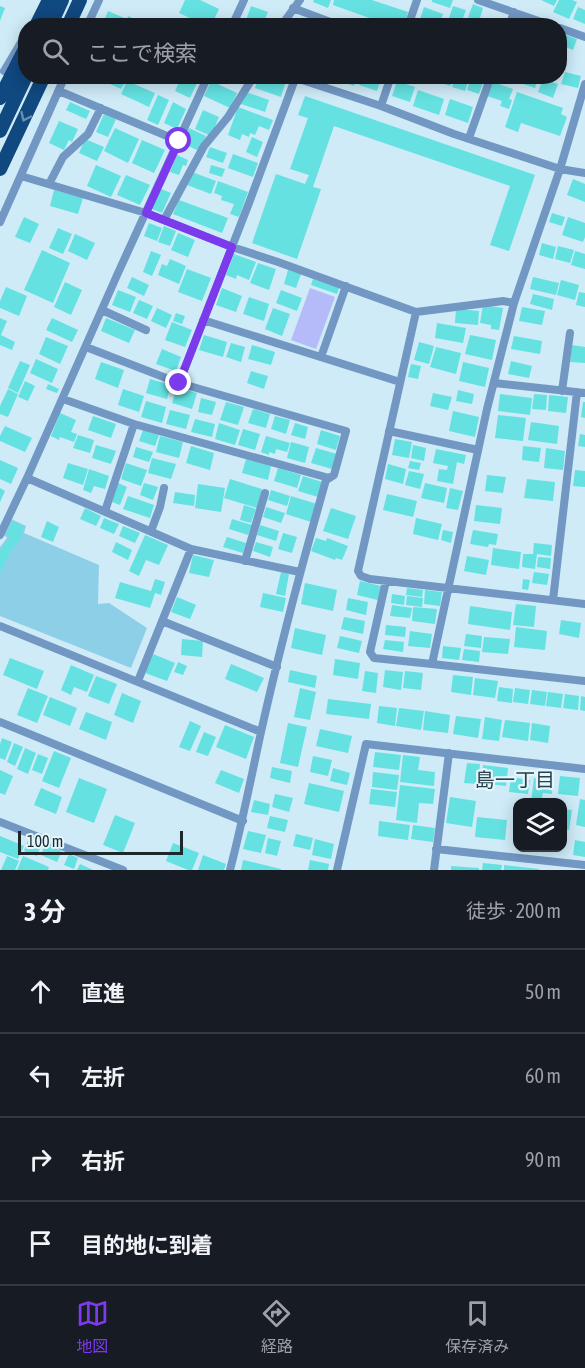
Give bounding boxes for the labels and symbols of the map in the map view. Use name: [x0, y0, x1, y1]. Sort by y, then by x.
one-way arrow: [20, 111, 32, 122]
route start: [165, 127, 191, 153]
route end: [165, 369, 191, 395]
district label: 島一丁目: [475, 768, 555, 791]
scale bar: [18, 828, 183, 856]

